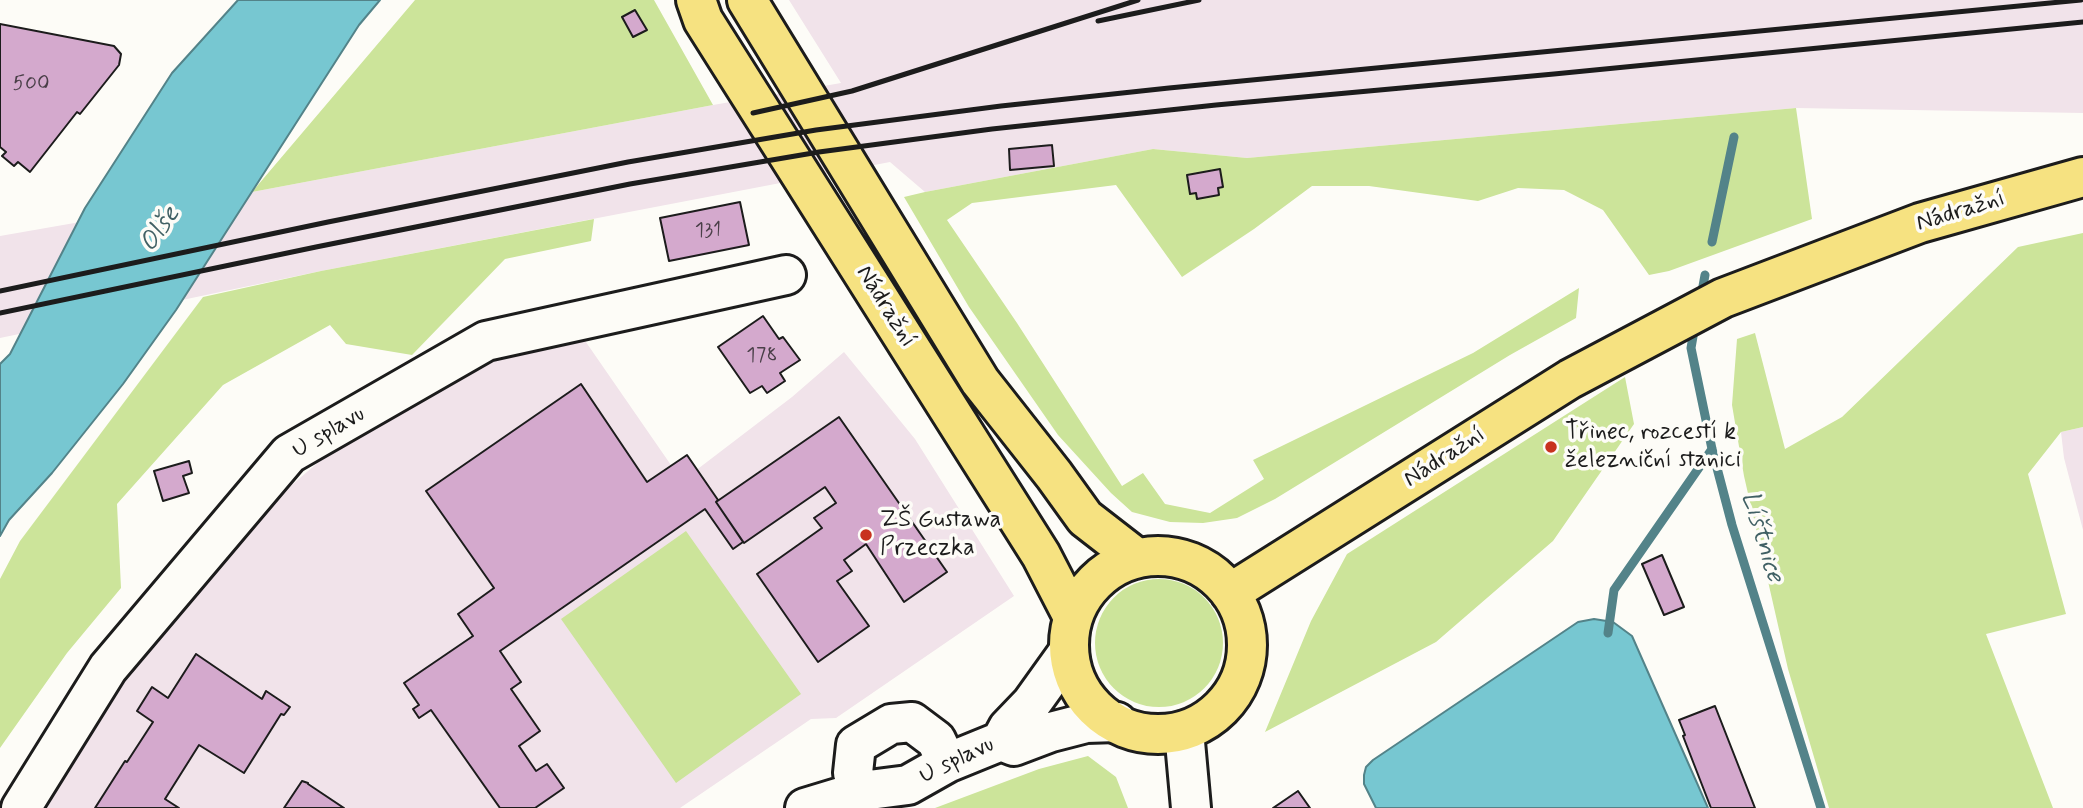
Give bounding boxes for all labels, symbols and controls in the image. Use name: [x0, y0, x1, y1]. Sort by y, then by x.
house number: 500: [12, 72, 50, 98]
street label: Nádražní: [1913, 185, 2009, 239]
water label: Olše: [134, 201, 188, 259]
house number: 131: [695, 219, 721, 245]
street label: Nádražní: [849, 261, 921, 353]
house number: 178: [746, 344, 778, 370]
street label: U splavu: [288, 400, 370, 466]
place label: Třinec, rozcestí k železniční stanici: [1565, 419, 1741, 475]
street label: Nádražní: [1399, 421, 1491, 495]
marker: Třinec, rozcestí k železniční stanici: [1543, 439, 1559, 455]
water label: Líštnice: [1733, 488, 1789, 586]
place label: ZŠ Gustawa Przeczka: [880, 507, 1001, 563]
marker: ZŠ Gustawa Przeczka: [858, 527, 874, 543]
street label: U splavu: [915, 731, 999, 791]

